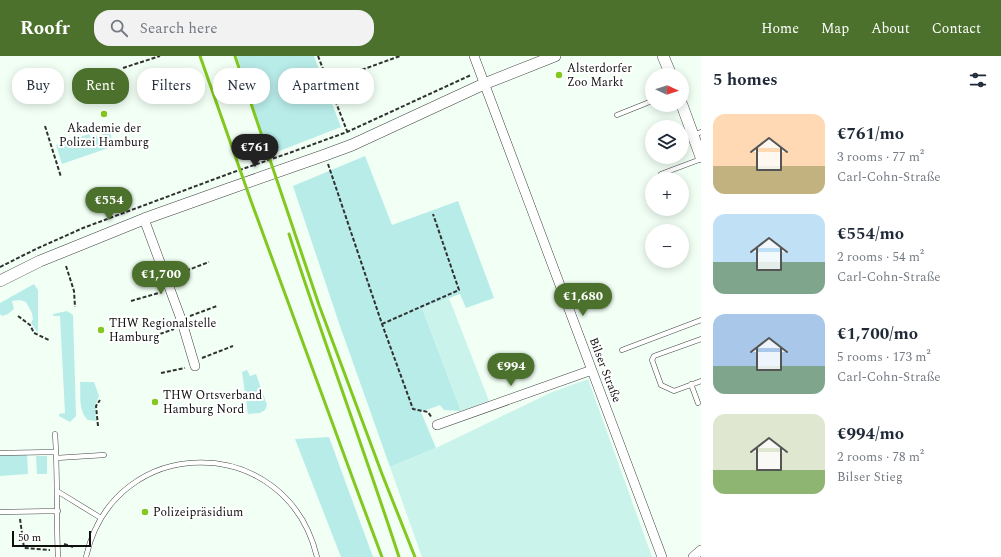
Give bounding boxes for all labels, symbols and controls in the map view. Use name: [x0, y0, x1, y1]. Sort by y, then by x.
search box: [94, 10, 374, 46]
text: Roofr: [20, 14, 70, 43]
icon: search: [108, 17, 130, 39]
text: Search here: [140, 17, 218, 40]
text: Home: [761, 18, 799, 39]
text: Map: [821, 18, 849, 39]
text: About: [871, 18, 910, 39]
text: Contact: [932, 18, 981, 39]
place label: Alsterdorfer Zoo Markt: [567, 59, 632, 92]
text: 5 homes: [713, 67, 778, 93]
chip: Buy: [12, 68, 64, 104]
chip: Rent: [72, 68, 129, 104]
chip: Filters: [137, 68, 205, 104]
chip: New: [213, 68, 270, 104]
chip: Apartment: [278, 68, 374, 104]
north arrow: [645, 68, 689, 112]
map controls: [645, 68, 689, 268]
icon: filters: [967, 69, 989, 91]
marker: Alsterdorfer Zoo Markt: [554, 70, 564, 80]
marker: Akademie der Polizei Hamburg: [99, 109, 109, 119]
place label: Akademie der Polizei Hamburg: [59, 119, 149, 152]
button: layers: [645, 120, 689, 164]
text: €761/mo: [837, 121, 904, 147]
icon: home: [745, 130, 793, 178]
pin: €761: [231, 134, 279, 168]
text: €761: [240, 137, 270, 157]
text: 3 rooms · 77 m²: [837, 147, 924, 167]
text: Carl-Cohn-Straße: [837, 167, 941, 187]
button: +: [645, 172, 689, 216]
pin: €554: [85, 187, 133, 221]
text: €554: [94, 190, 124, 210]
text: €554/mo: [837, 221, 904, 247]
button: −: [645, 224, 689, 268]
icon: home: [745, 230, 793, 278]
text: 2 rooms · 54 m²: [837, 247, 924, 267]
pin: €1,700: [128, 261, 194, 295]
text: €1,700: [141, 264, 181, 284]
text: Carl-Cohn-Straße: [837, 267, 941, 287]
pin: €1,680: [550, 283, 616, 317]
text: €1,680: [563, 286, 603, 306]
place label: THW Regionalstelle Hamburg: [109, 314, 217, 347]
text: €1,700/mo: [837, 321, 918, 347]
marker: THW Regionalstelle Hamburg: [96, 325, 106, 335]
icon: home: [745, 330, 793, 378]
street label: Bilser Straße: [584, 335, 626, 406]
text: 5 rooms · 173 m²: [837, 347, 931, 367]
pin: €994: [487, 353, 535, 387]
text: €994: [496, 356, 526, 376]
text: Carl-Cohn-Straße: [837, 367, 941, 387]
place label: THW Ortsverband Hamburg Nord: [163, 386, 262, 419]
marker: THW Ortsverband Hamburg Nord: [150, 397, 160, 407]
text: €994/mo: [837, 421, 904, 447]
icon: home: [745, 430, 793, 478]
text: 2 rooms · 78 m²: [837, 447, 924, 467]
text: Bilser Stieg: [837, 467, 903, 487]
place label: Polizeipräsidium: [153, 503, 243, 522]
marker: Polizeipräsidium: [140, 507, 150, 517]
scale bar: [12, 529, 91, 548]
text: 50 m: [18, 529, 41, 546]

